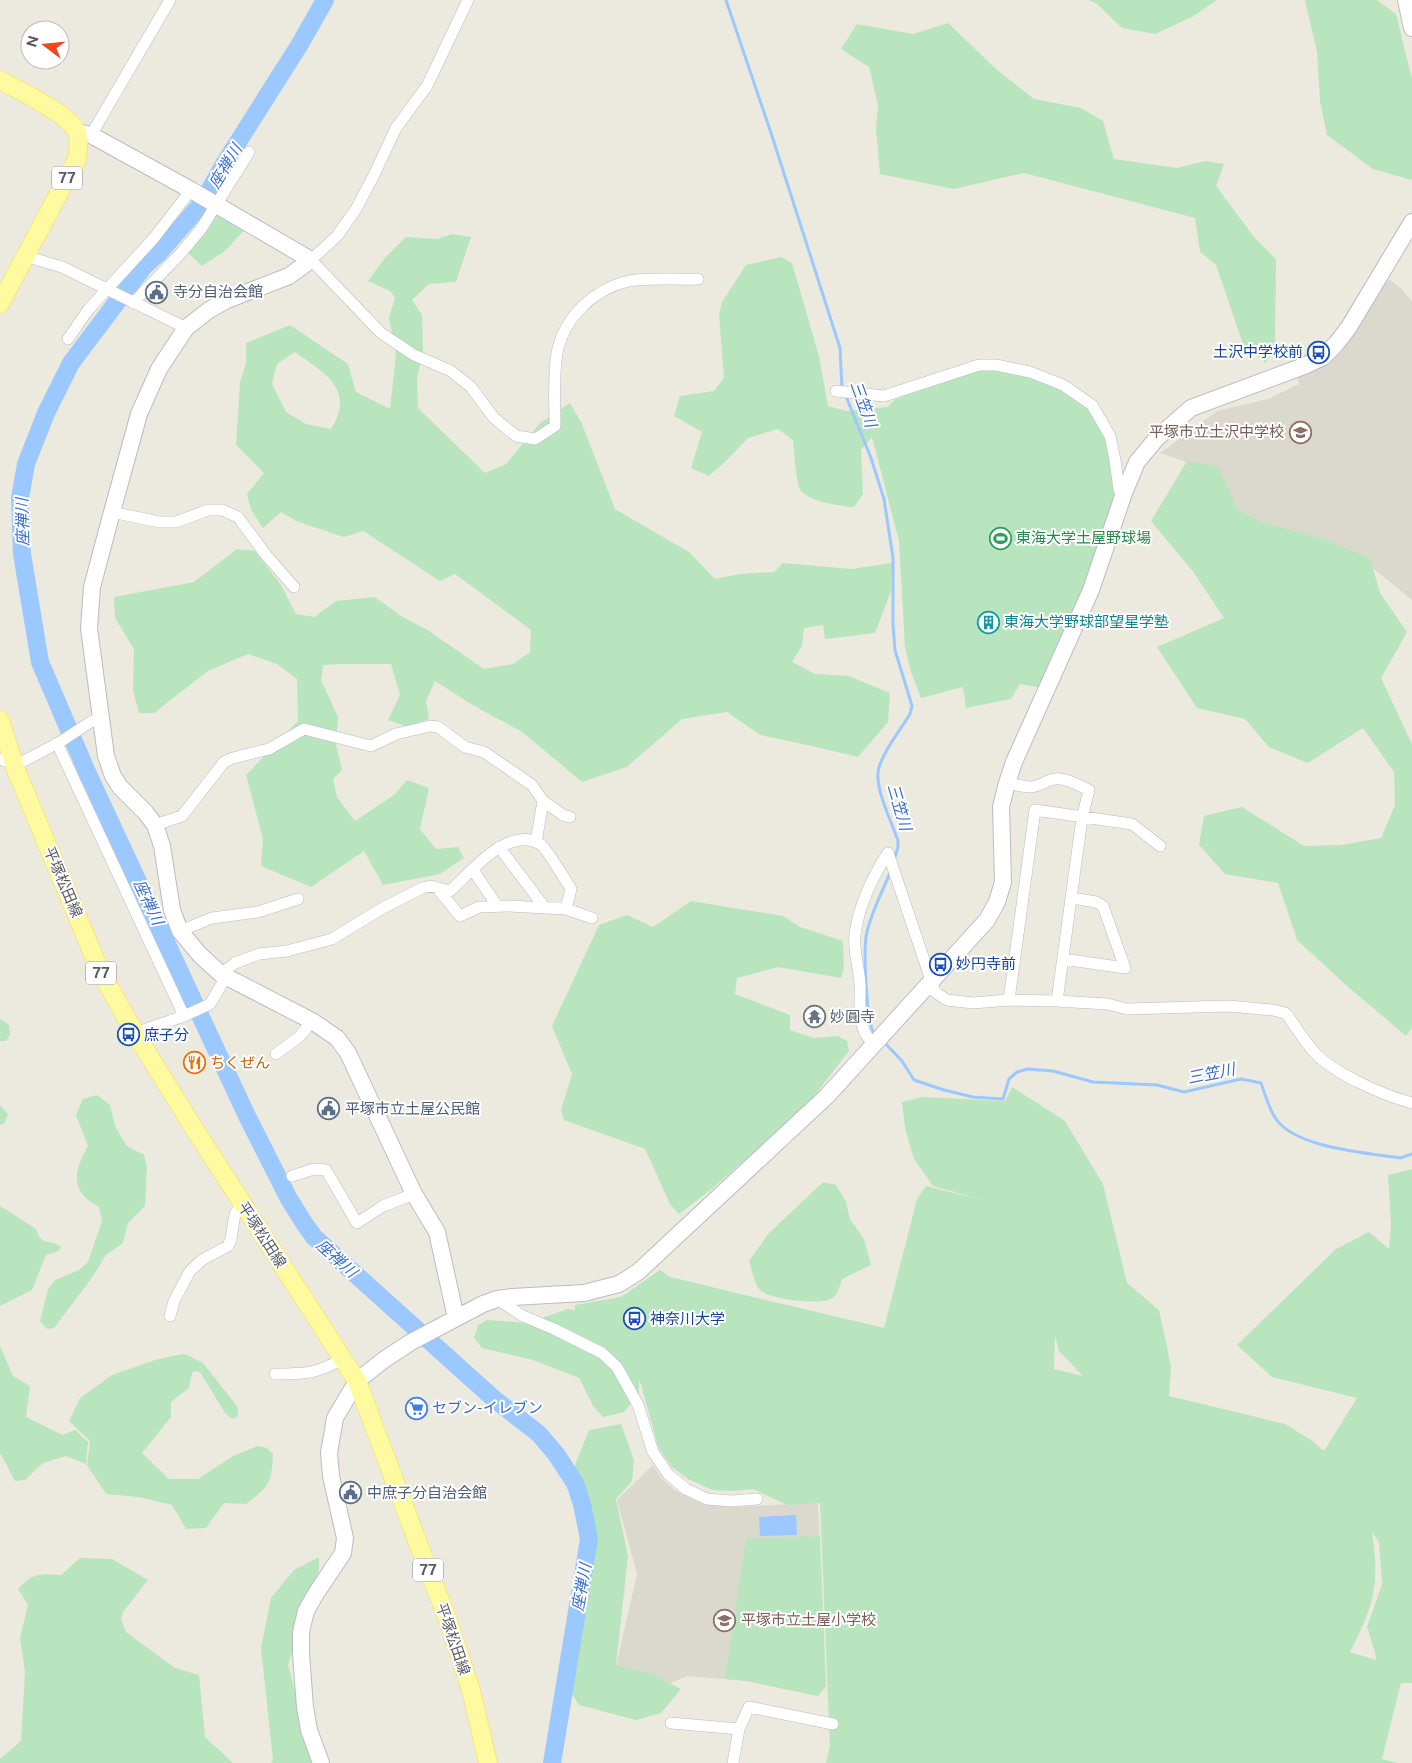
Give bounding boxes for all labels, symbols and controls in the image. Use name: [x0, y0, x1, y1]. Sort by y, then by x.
north arrow: [20, 20, 70, 70]
text: N: [23, 34, 42, 49]
water label: 座禅川: [205, 139, 247, 192]
road number: 77: [52, 167, 82, 190]
public building icon: 寺分自治会館: [145, 280, 169, 304]
place label: 寺分自治会館: [173, 283, 263, 300]
bus stop icon: 土沢中学校前: [1307, 340, 1331, 364]
place label: 土沢中学校前: [1213, 343, 1303, 360]
water label: 三笠川: [846, 378, 881, 432]
school or university icon: 平塚市立土沢中学校: [1288, 420, 1312, 444]
place label: 平塚市立土沢中学校: [1149, 423, 1284, 440]
water label: 座禅川: [13, 496, 32, 546]
sports icon: 東海大学土屋野球場: [988, 526, 1012, 550]
place label: 東海大学土屋野球場: [1016, 529, 1151, 546]
building icon: 東海大学野球部望星学塾: [976, 610, 1000, 634]
place label: 東海大学野球部望星学塾: [1004, 613, 1169, 630]
water label: 三笠川: [884, 781, 916, 835]
street label: 平塚松田線: [41, 844, 86, 920]
water label: 座禅川: [130, 876, 168, 930]
bus stop icon: 妙円寺前: [928, 952, 952, 976]
place label: 妙円寺前: [956, 955, 1016, 972]
road number: 77: [86, 961, 116, 984]
temple icon: 妙圓寺: [802, 1005, 826, 1029]
place label: 妙圓寺: [830, 1008, 875, 1025]
bus stop icon: 庶子分: [116, 1023, 140, 1047]
place label: 庶子分: [144, 1026, 189, 1043]
restaurant icon: ちくぜん: [182, 1051, 206, 1075]
place label: ちくぜん: [210, 1054, 270, 1071]
water label: 三笠川: [1186, 1059, 1238, 1087]
public building icon: 平塚市立土屋公民館: [317, 1097, 341, 1121]
place label: 平塚市立土屋公民館: [345, 1100, 480, 1117]
street label: 平塚松田線: [235, 1199, 290, 1271]
water label: 座禅川: [312, 1235, 362, 1283]
bus stop icon: 神奈川大学: [622, 1307, 646, 1331]
place label: 神奈川大学: [650, 1310, 725, 1327]
supermarket icon: セブン-イレブン: [404, 1396, 428, 1420]
place label: セブン-イレブン: [432, 1399, 543, 1416]
public building icon: 中庶子分自治会館: [339, 1481, 363, 1505]
place label: 中庶子分自治会館: [367, 1484, 487, 1501]
road number: 77: [413, 1558, 443, 1582]
water label: 座禅川: [568, 1560, 595, 1612]
street label: 平塚松田線: [433, 1601, 474, 1677]
school or university icon: 平塚市立土屋小学校: [713, 1608, 737, 1632]
place label: 平塚市立土屋小学校: [741, 1611, 876, 1628]

